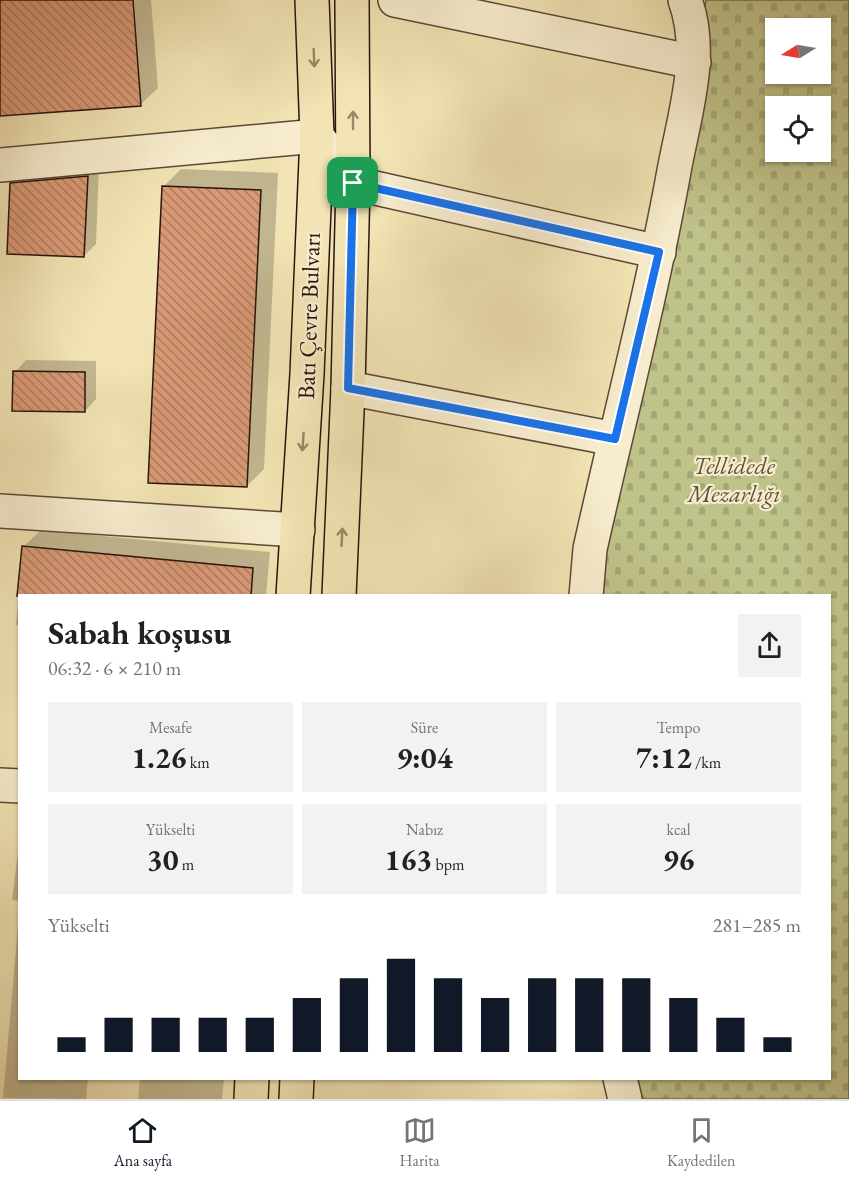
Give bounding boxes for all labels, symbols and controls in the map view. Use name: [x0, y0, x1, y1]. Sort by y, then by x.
north arrow: [765, 18, 831, 84]
map controls: [765, 18, 831, 162]
one-way arrow: [309, 48, 320, 68]
button: locate: [765, 96, 831, 162]
one-way arrow: [347, 111, 358, 131]
pin: [327, 157, 378, 208]
icon: arrive: [336, 166, 369, 199]
street label: Batı Çevre Bulvarı: [290, 232, 327, 400]
one-way arrow: [297, 432, 308, 452]
park label: Tellidede Mezarlığı: [685, 450, 781, 509]
one-way arrow: [336, 528, 347, 548]
text: Sabah koşusu: [48, 611, 231, 654]
button: share: [738, 614, 801, 677]
text: 06:32 · 6 × 210 m: [48, 655, 181, 681]
text: Mesafe: [149, 717, 192, 738]
text: Süre: [411, 717, 438, 738]
text: Tempo: [657, 717, 700, 738]
text: 1.26: [131, 738, 186, 777]
text: 9:04: [396, 738, 453, 777]
text: 7:12: [636, 738, 692, 777]
text: km: [186, 752, 210, 773]
text: /km: [692, 752, 721, 773]
text: Yükselti: [146, 819, 195, 840]
text: Nabız: [406, 819, 443, 840]
text: kcal: [666, 819, 691, 840]
text: 30: [147, 840, 179, 879]
text: 163: [385, 840, 432, 879]
text: 96: [663, 840, 694, 879]
text: m: [179, 854, 194, 875]
text: bpm: [432, 854, 464, 875]
text: Yükselti: [48, 912, 110, 938]
text: 281–285 m: [713, 912, 801, 938]
tab: Ana sayfa: [114, 1114, 172, 1171]
tab: Harita: [400, 1114, 440, 1171]
tab: Kaydedilen: [667, 1114, 735, 1171]

